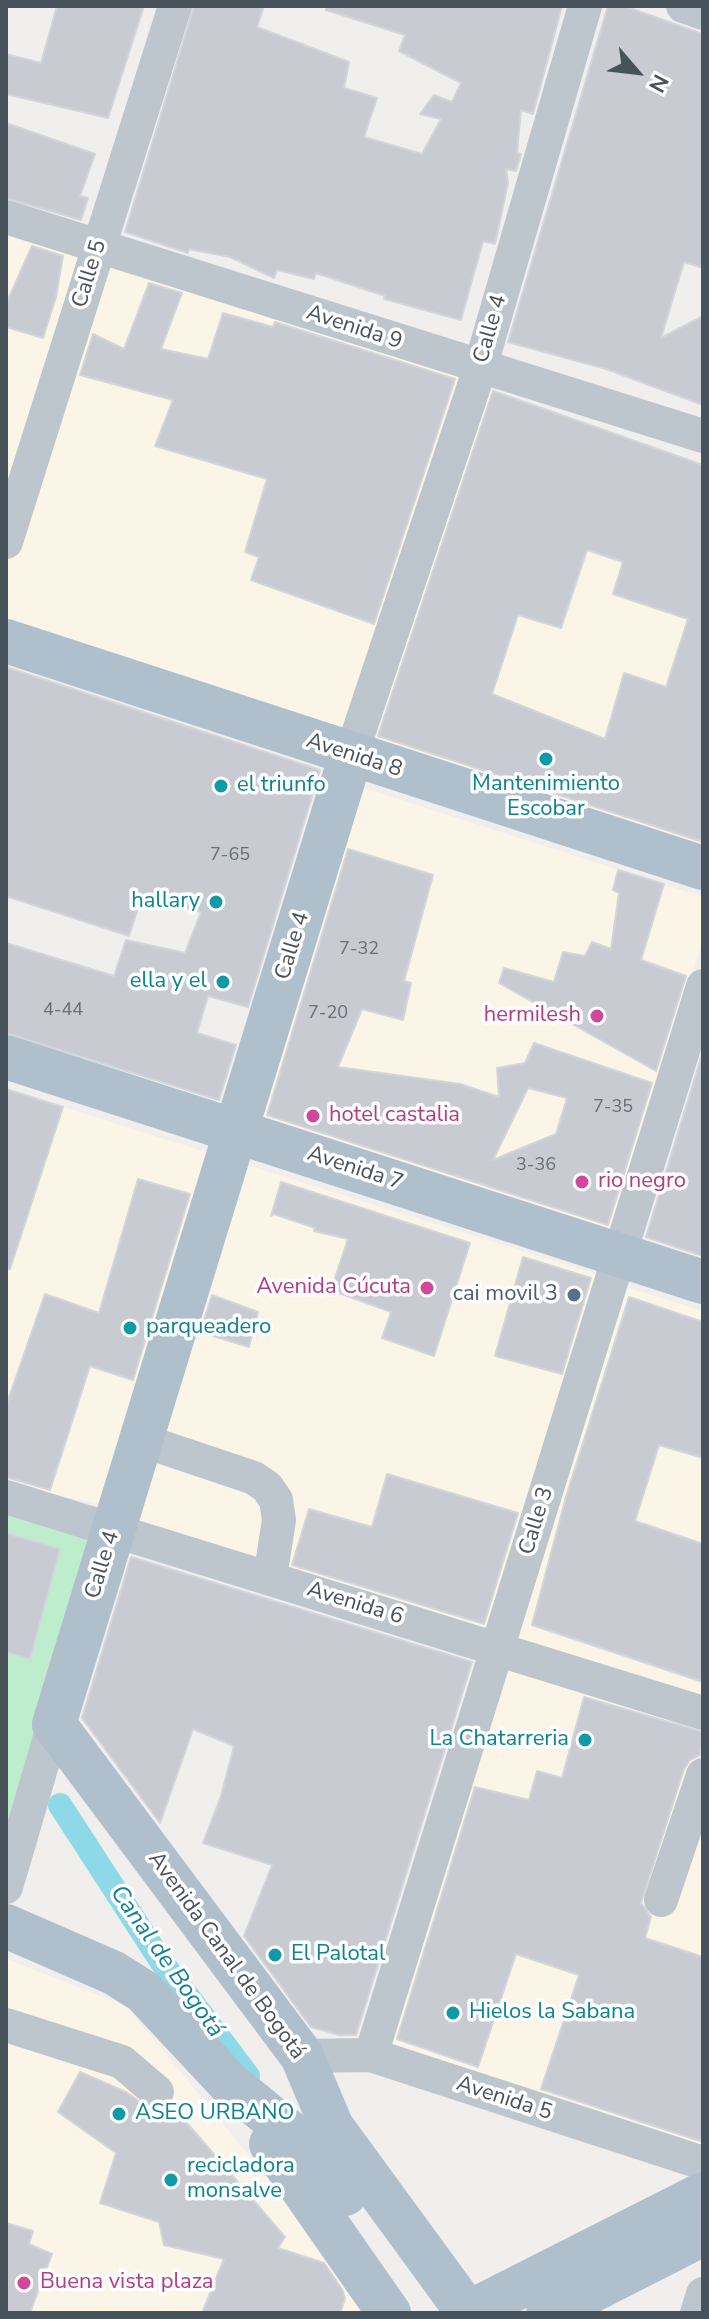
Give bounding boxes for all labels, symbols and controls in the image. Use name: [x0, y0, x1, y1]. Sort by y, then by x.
north arrow: [597, 32, 677, 112]
text: N: [641, 69, 675, 98]
street label: Calle 5: [67, 237, 113, 311]
street label: Calle 4: [469, 292, 513, 366]
street label: Avenida 9: [303, 300, 405, 356]
street label: Avenida 8: [303, 728, 405, 784]
marker: Mantenimiento Escobar: [537, 750, 555, 768]
place label: Mantenimiento Escobar: [472, 772, 620, 824]
place label: el triunfo: [237, 773, 326, 799]
marker: el triunfo: [212, 777, 230, 795]
house number: 7-65: [210, 845, 250, 867]
place label: hallary: [131, 889, 200, 915]
marker: hallary: [207, 893, 225, 911]
street label: Calle 4: [270, 909, 316, 983]
house number: 7-32: [339, 939, 379, 961]
place label: ella y el: [130, 969, 207, 995]
marker: ella y el: [214, 973, 232, 991]
house number: 4-44: [43, 1000, 83, 1022]
house number: 7-20: [308, 1003, 348, 1025]
place label: hermilesh: [484, 1003, 581, 1029]
marker: hermilesh: [588, 1007, 606, 1025]
house number: 7-35: [593, 1097, 633, 1119]
place label: hotel castalia: [329, 1103, 460, 1129]
marker: hotel castalia: [304, 1107, 322, 1125]
street label: Avenida 7: [304, 1141, 406, 1197]
house number: 3-36: [516, 1155, 556, 1177]
place label: rio negro: [598, 1169, 686, 1195]
marker: rio negro: [573, 1173, 591, 1191]
place label: Avenida Cúcuta: [256, 1275, 411, 1301]
marker: Avenida Cúcuta: [418, 1279, 436, 1297]
place label: cai movil 3: [453, 1282, 558, 1308]
marker: cai movil 3: [565, 1286, 583, 1304]
place label: parqueadero: [146, 1315, 271, 1341]
marker: parqueadero: [121, 1319, 139, 1337]
street label: Calle 3: [514, 1484, 560, 1558]
street label: Calle 4: [80, 1528, 126, 1602]
street label: Avenida 6: [304, 1577, 406, 1631]
place label: La Chatarreria: [429, 1727, 569, 1753]
marker: La Chatarreria: [576, 1731, 594, 1749]
street label: Avenida Canal de Bogotá: [142, 1847, 310, 2065]
water label: Canal de Bogotá: [103, 1880, 229, 2044]
place label: El Palotal: [291, 1942, 385, 1968]
marker: El Palotal: [266, 1946, 284, 1964]
place label: Hielos la Sabana: [469, 2000, 635, 2026]
marker: Hielos la Sabana: [444, 2004, 462, 2022]
street label: Avenida 5: [453, 2071, 555, 2127]
place label: ASEO URBANO: [135, 2101, 294, 2127]
marker: ASEO URBANO: [110, 2105, 128, 2123]
place label: recicladora monsalve: [187, 2154, 295, 2206]
marker: recicladora monsalve: [162, 2171, 180, 2189]
place label: Buena vista plaza: [40, 2270, 213, 2296]
marker: Buena vista plaza: [15, 2274, 33, 2292]

